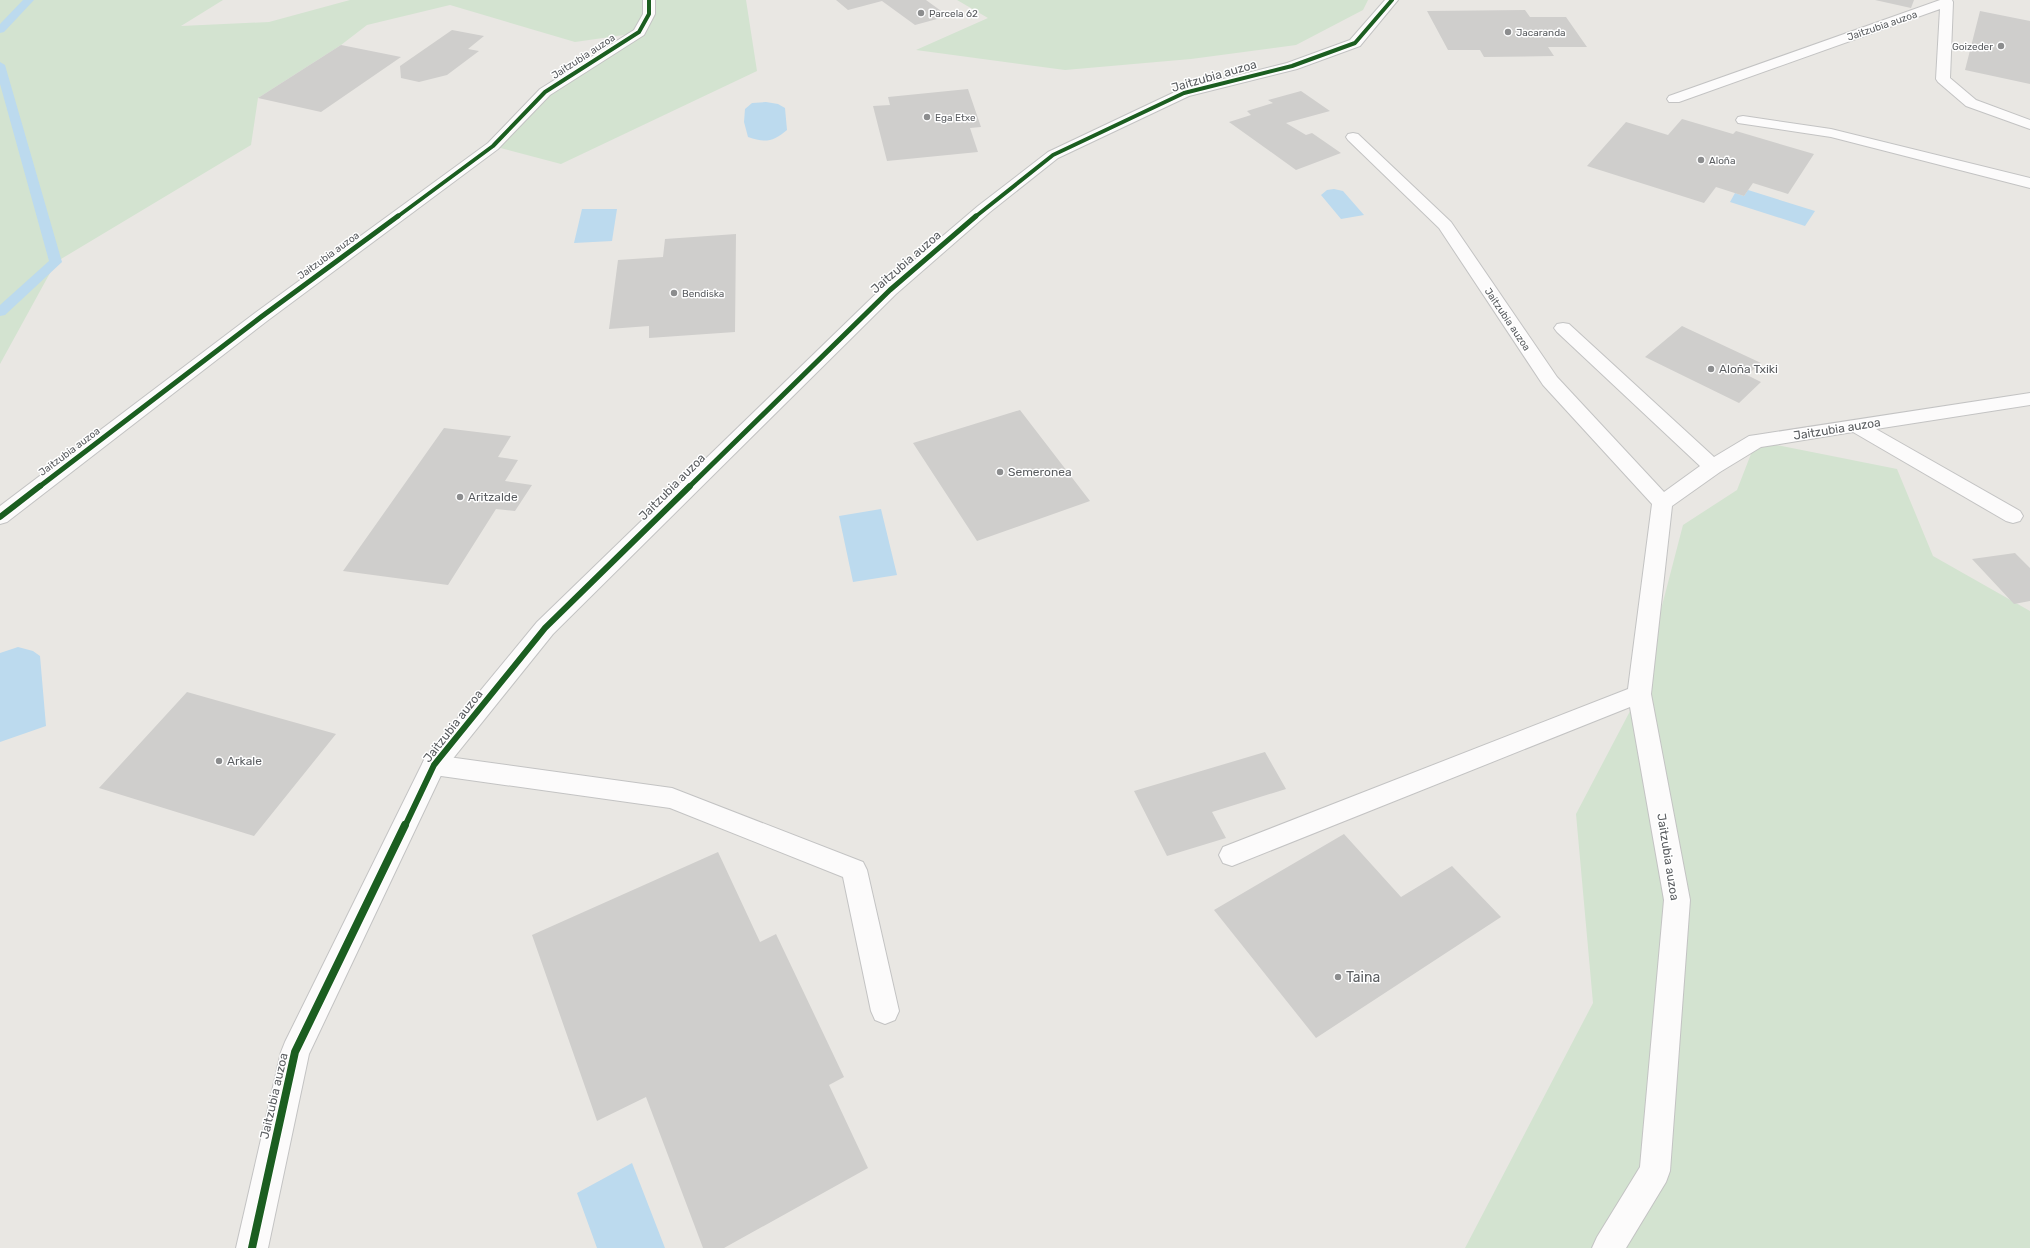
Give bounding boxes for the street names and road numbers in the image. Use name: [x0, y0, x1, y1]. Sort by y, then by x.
street label: Jaitzubia auzoa: [1846, 8, 1919, 44]
street label: Jaitzubia auzoa: [549, 32, 618, 82]
street label: Jaitzubia auzoa: [1170, 57, 1258, 95]
street label: Jaitzubia auzoa: [868, 228, 944, 296]
street label: Jaitzubia auzoa: [295, 229, 362, 282]
street label: Jaitzubia auzoa: [1482, 286, 1533, 353]
street label: Jaitzubia auzoa: [1792, 415, 1882, 443]
street label: Jaitzubia auzoa: [37, 425, 103, 479]
street label: Jaitzubia auzoa: [636, 451, 708, 523]
street label: Jaitzubia auzoa: [420, 687, 486, 765]
street label: Jaitzubia auzoa: [1654, 812, 1682, 902]
street label: Jaitzubia auzoa: [257, 1051, 291, 1141]

